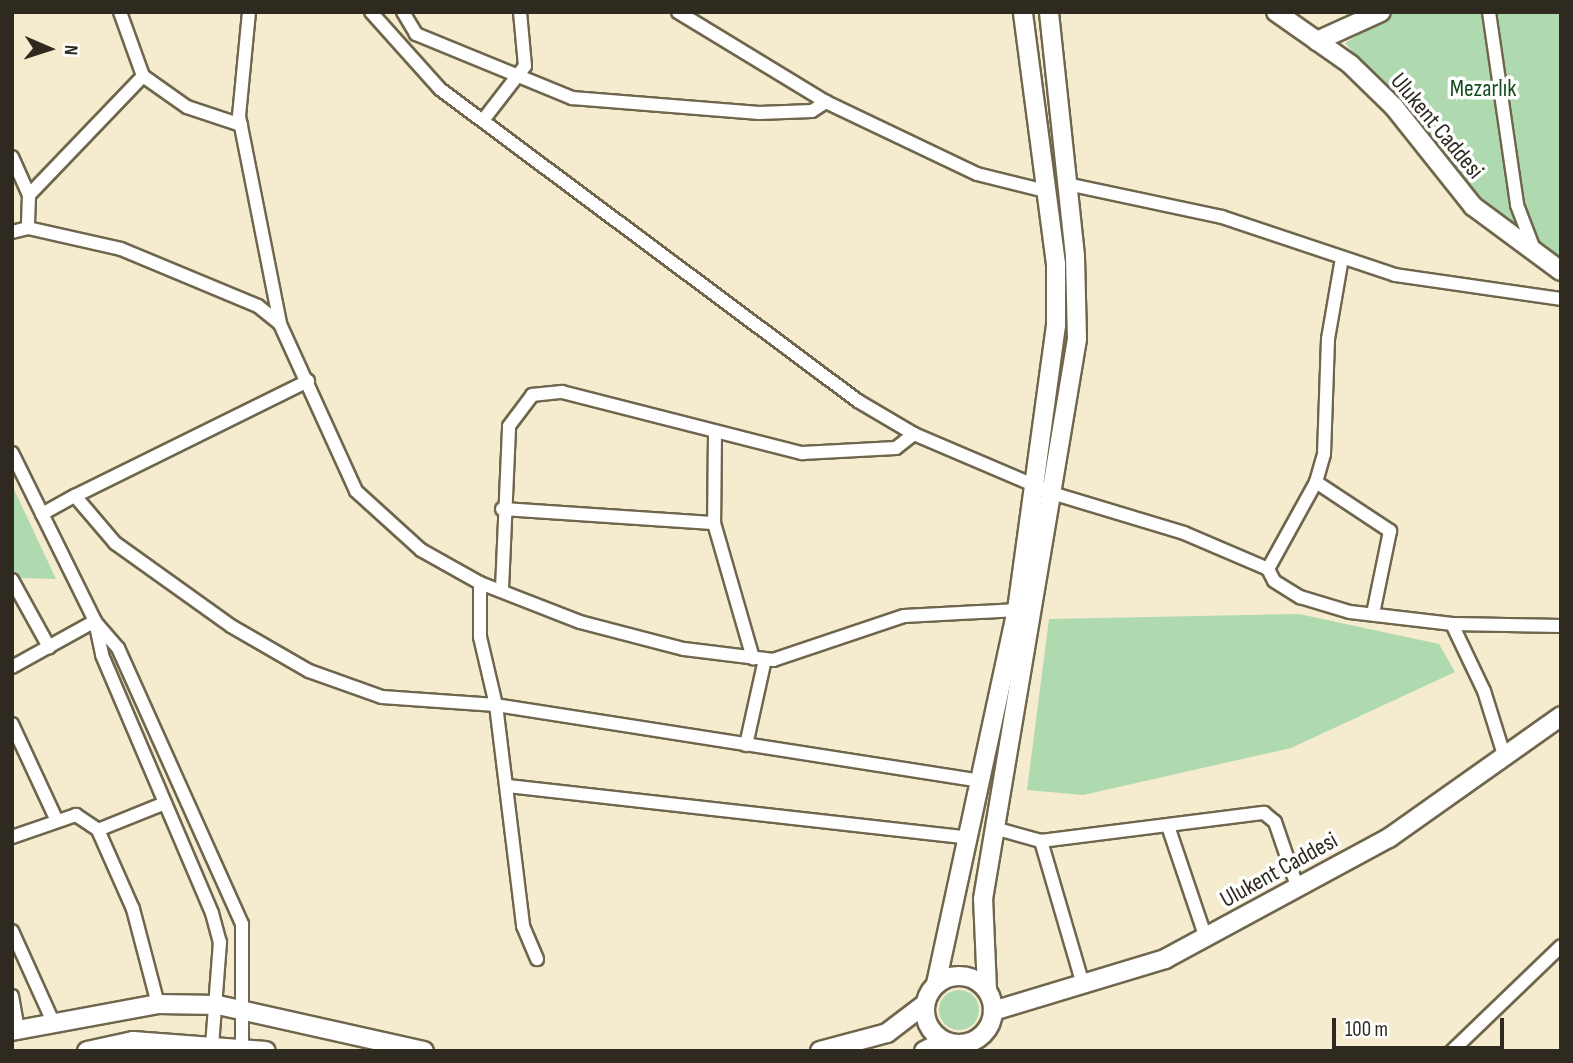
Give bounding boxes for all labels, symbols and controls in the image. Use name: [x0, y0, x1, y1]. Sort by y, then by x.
north arrow: [14, 14, 84, 84]
text: N: [59, 44, 82, 56]
street label: Ulukent Caddesi: [1384, 67, 1490, 185]
park label: Mezarlık: [1450, 75, 1516, 103]
street label: Ulukent Caddesi: [1215, 826, 1343, 914]
scale bar: [1335, 1004, 1506, 1048]
text: 100 m: [1345, 1017, 1388, 1042]

